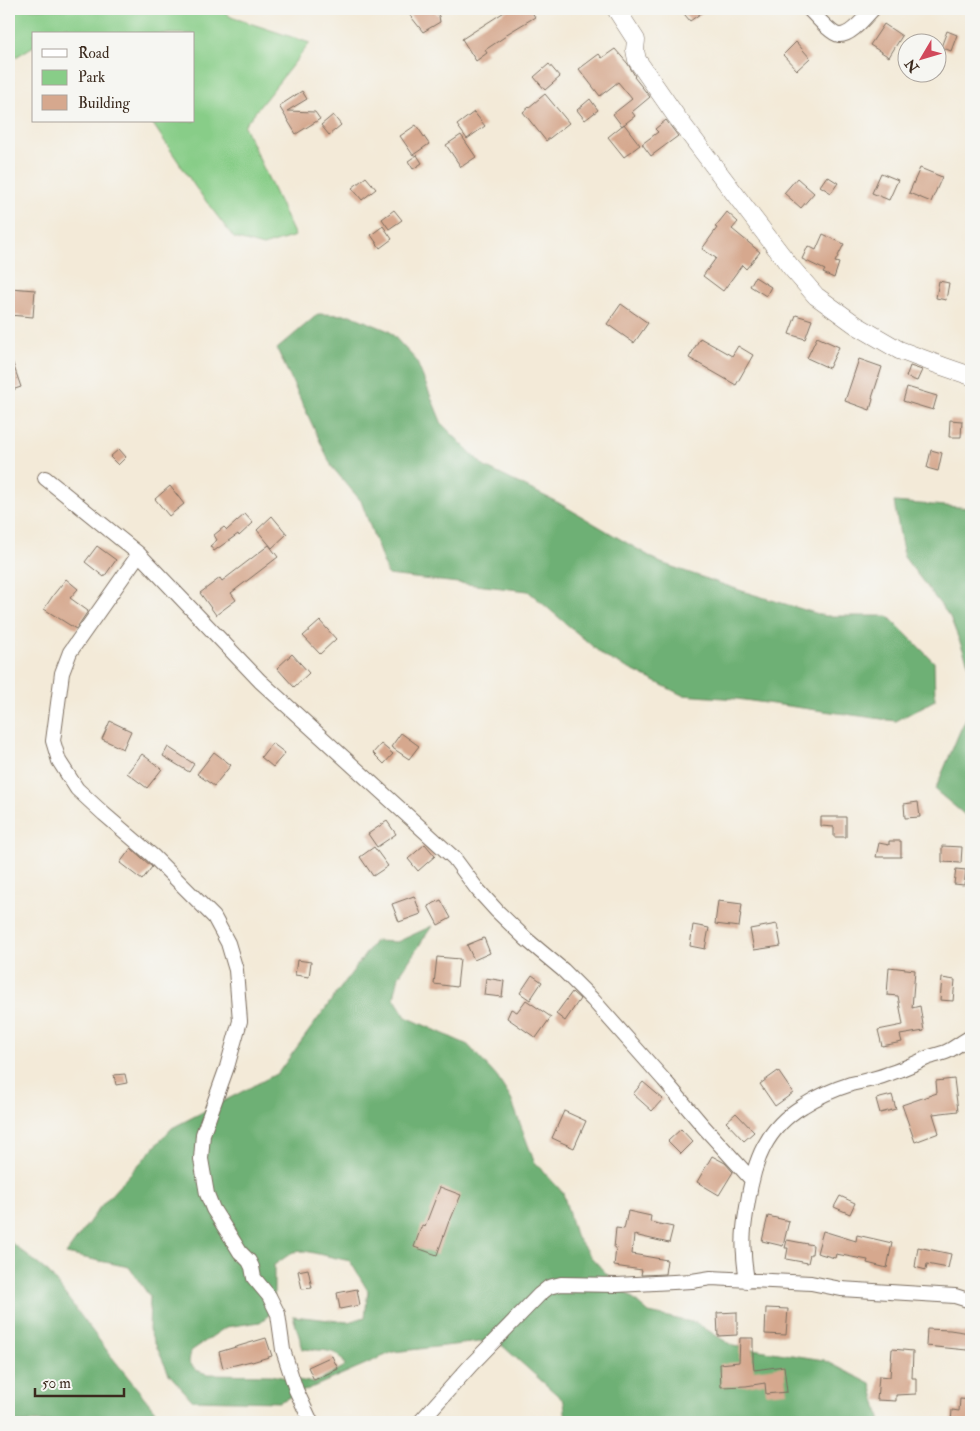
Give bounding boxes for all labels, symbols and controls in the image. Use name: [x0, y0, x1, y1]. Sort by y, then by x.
legend: [32, 32, 195, 122]
north arrow: [898, 32, 948, 82]
text: Road: [78, 44, 110, 63]
text: N: [901, 55, 923, 77]
text: Park: [78, 68, 105, 87]
text: Building: [78, 94, 130, 113]
scale bar: [35, 1366, 124, 1398]
text: 50 m: [42, 1374, 71, 1393]

